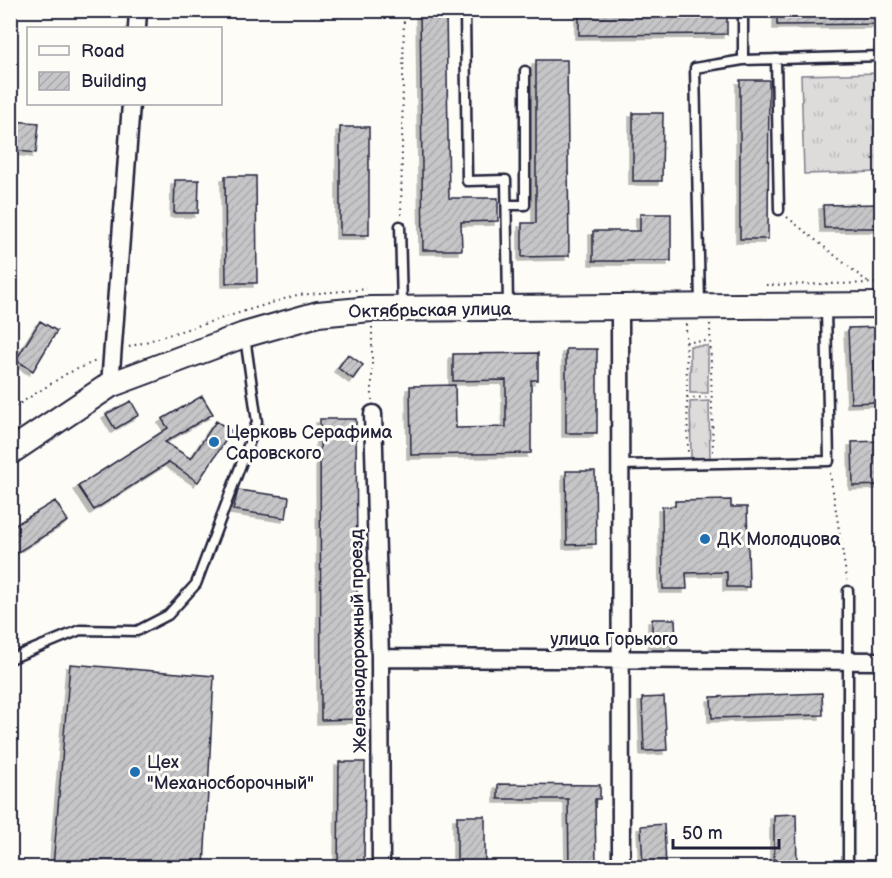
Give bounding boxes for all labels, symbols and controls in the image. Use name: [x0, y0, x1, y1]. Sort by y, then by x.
legend: [27, 27, 222, 105]
text: Road: [81, 41, 125, 62]
text: Building: [81, 71, 147, 92]
street label: Октябрьская улица: [348, 299, 512, 322]
place label: Церковь Серафима Саровского: [226, 422, 393, 464]
marker: Церковь Серафима Саровского: [207, 435, 221, 449]
street label: Железнодорожный проезд: [346, 529, 371, 753]
place label: ДК Молодцова: [717, 529, 841, 550]
marker: ДК Молодцова: [698, 532, 712, 546]
street label: улица Горького: [550, 629, 678, 650]
place label: Цех "Механосборочный": [147, 752, 314, 794]
marker: Цех "Механосборочный": [128, 765, 142, 779]
scale bar: [673, 812, 780, 850]
text: 50 m: [682, 823, 723, 844]

